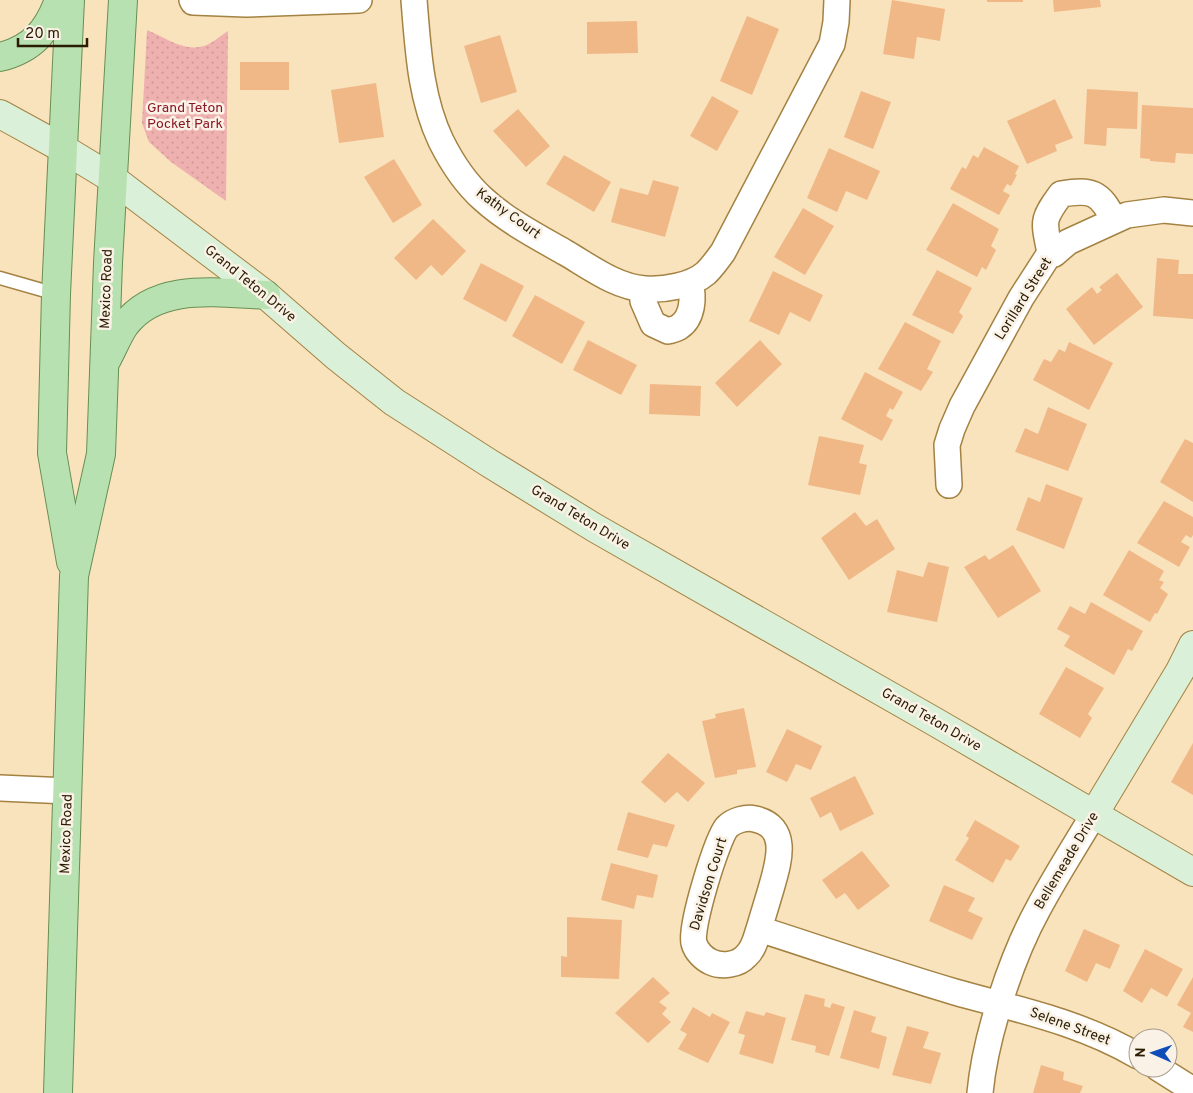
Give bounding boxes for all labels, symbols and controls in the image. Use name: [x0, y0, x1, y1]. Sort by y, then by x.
scale bar: [18, 15, 86, 47]
text: 20 m: [25, 25, 60, 44]
park label: Grand Teton Pocket Park: [147, 100, 223, 133]
street label: Kathy Court: [472, 185, 544, 243]
street label: Grand Teton Drive: [201, 242, 299, 326]
street label: Mexico Road: [97, 249, 117, 329]
street label: Lorillard Street: [992, 255, 1056, 343]
street label: Grand Teton Drive: [527, 482, 633, 554]
street label: Grand Teton Drive: [878, 684, 984, 756]
street label: Mexico Road: [57, 794, 77, 874]
street label: Bellemeade Drive: [1031, 809, 1103, 913]
street label: Davidson Court: [687, 835, 731, 933]
street label: Selene Street: [1027, 1005, 1113, 1049]
north arrow: [1128, 1028, 1178, 1078]
text: N: [1133, 1047, 1150, 1058]

